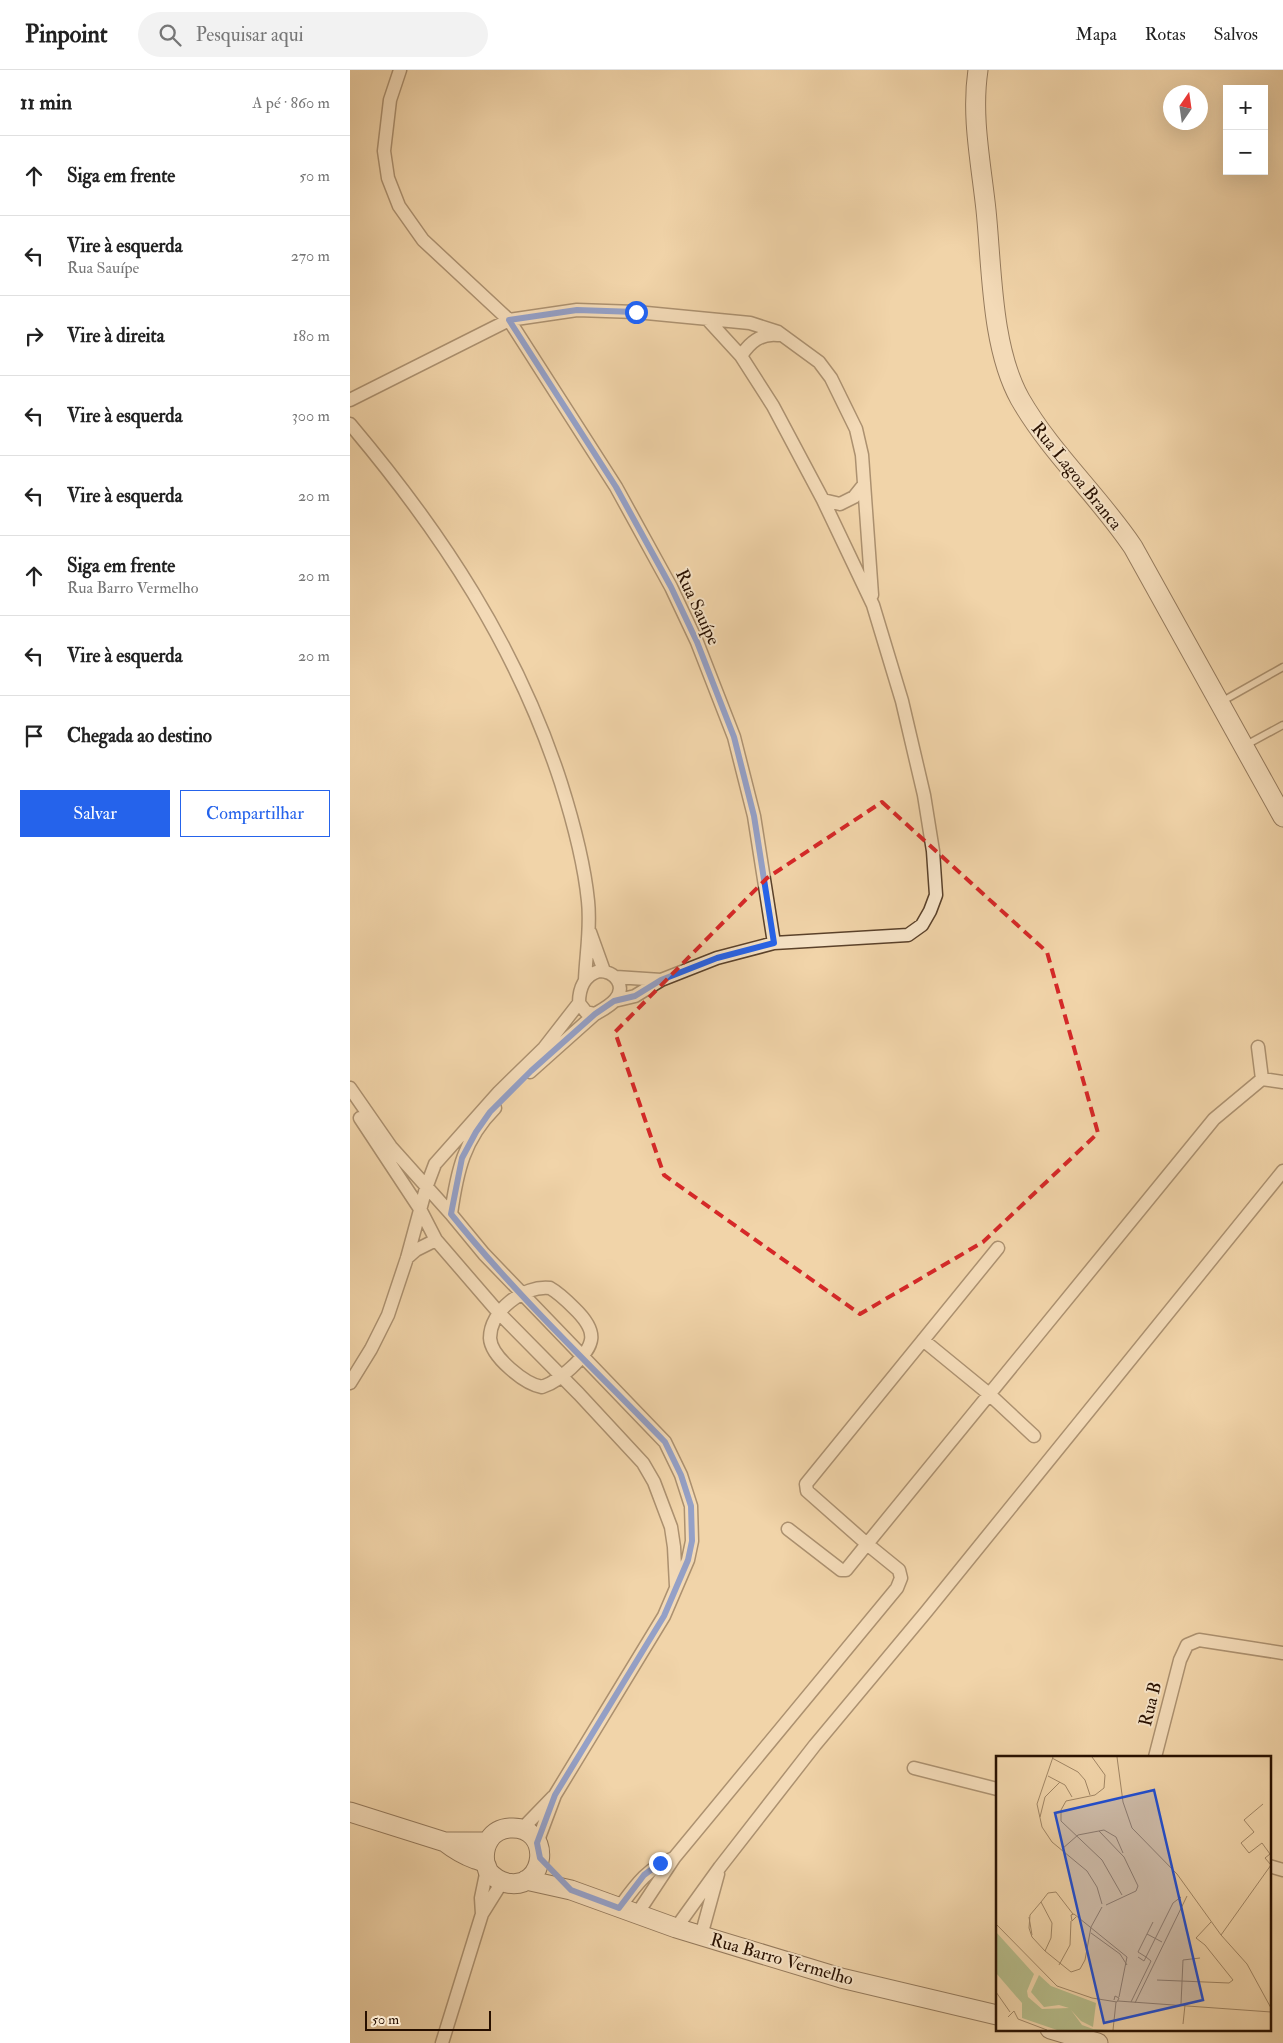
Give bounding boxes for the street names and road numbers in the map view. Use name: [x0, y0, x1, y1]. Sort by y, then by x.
street label: Rua Lagoa Branca: [1026, 418, 1127, 535]
street label: Rua Sauípe: [670, 566, 725, 649]
street label: Rua B: [1134, 1680, 1167, 1729]
street label: Rua Barro Vermelho: [708, 1928, 856, 1991]

